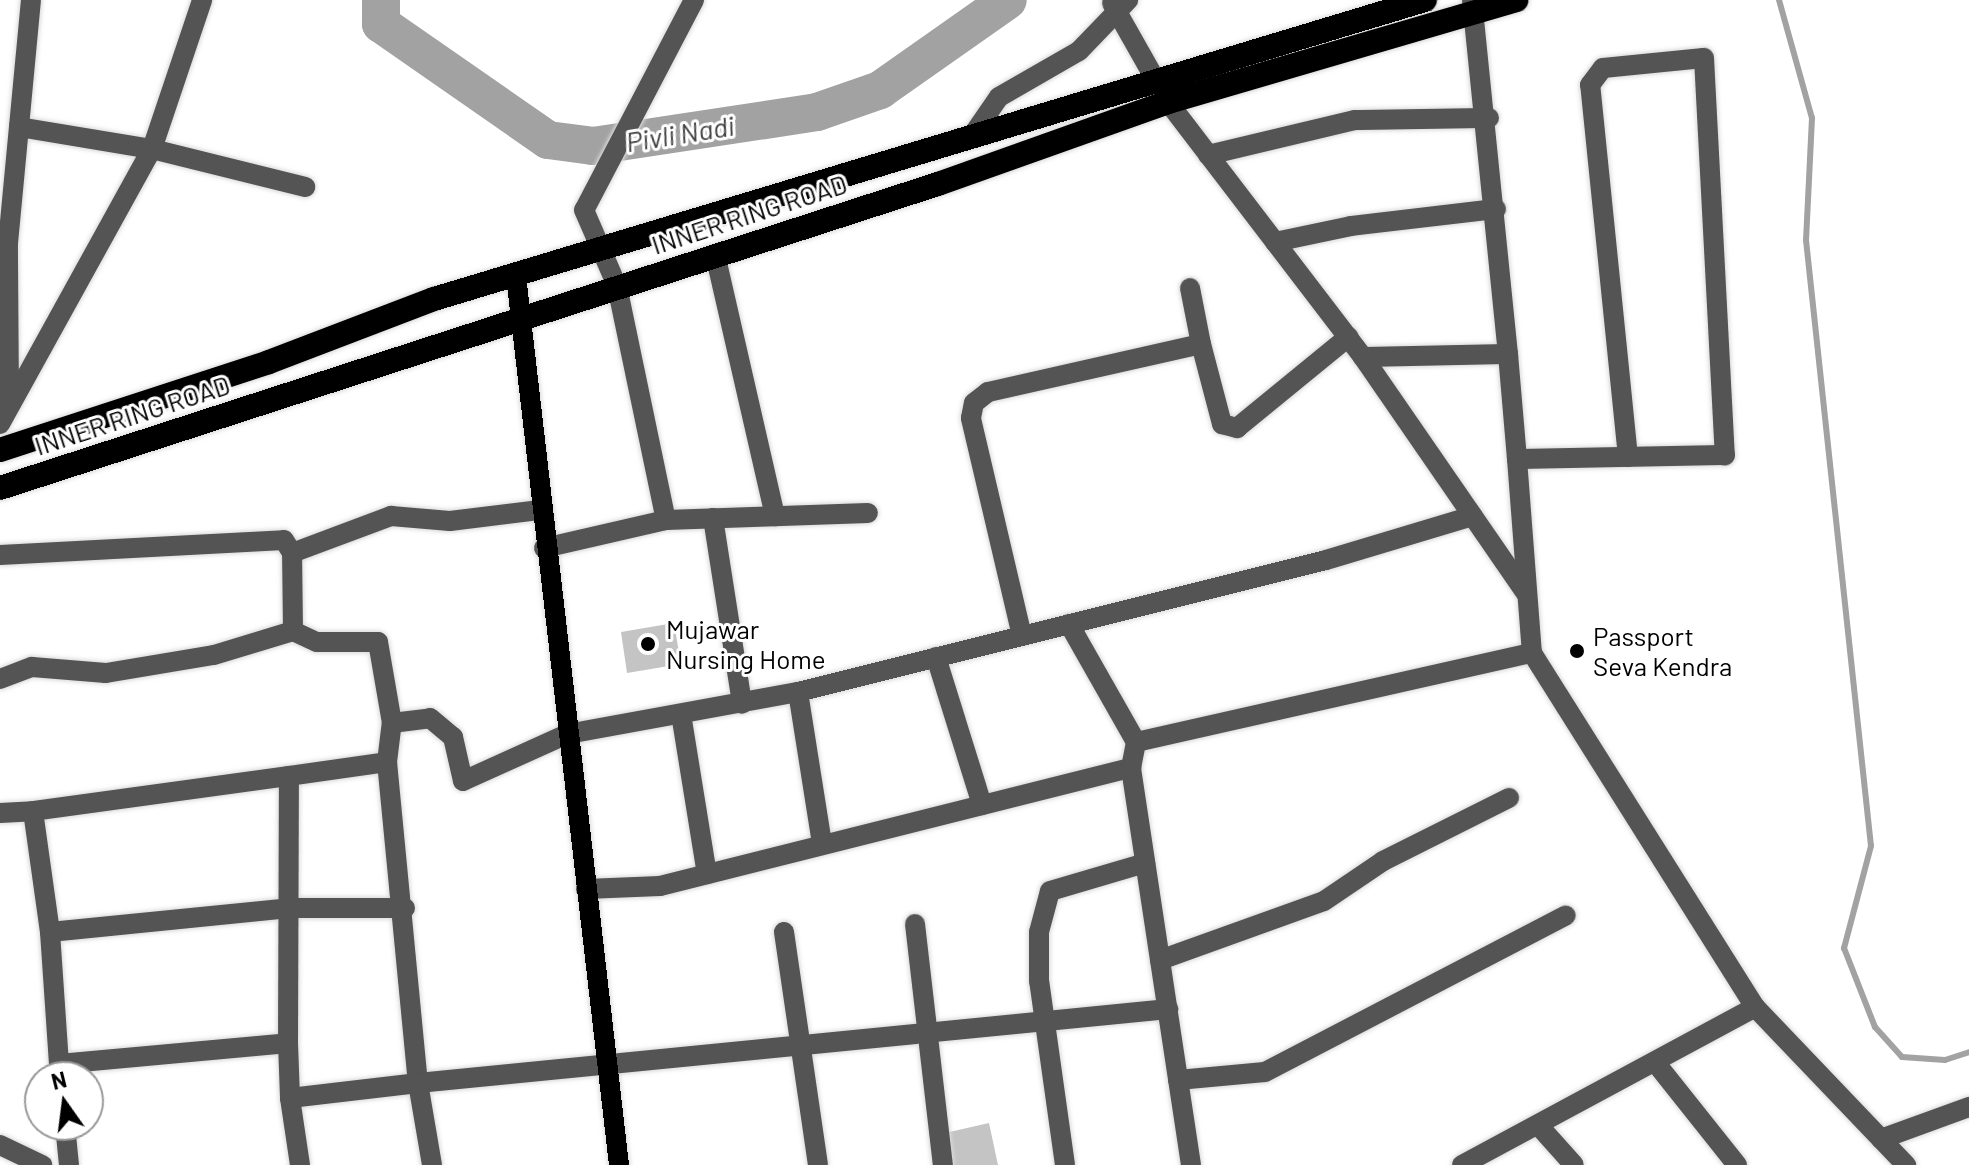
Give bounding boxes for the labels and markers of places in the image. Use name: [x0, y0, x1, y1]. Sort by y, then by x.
place label: Mujawar Nursing Home: [666, 613, 826, 674]
place label: Passport Seva Kendra: [1593, 620, 1732, 682]
marker: Mujawar Nursing Home: [637, 633, 659, 655]
marker: Passport Seva Kendra: [1568, 642, 1586, 660]

